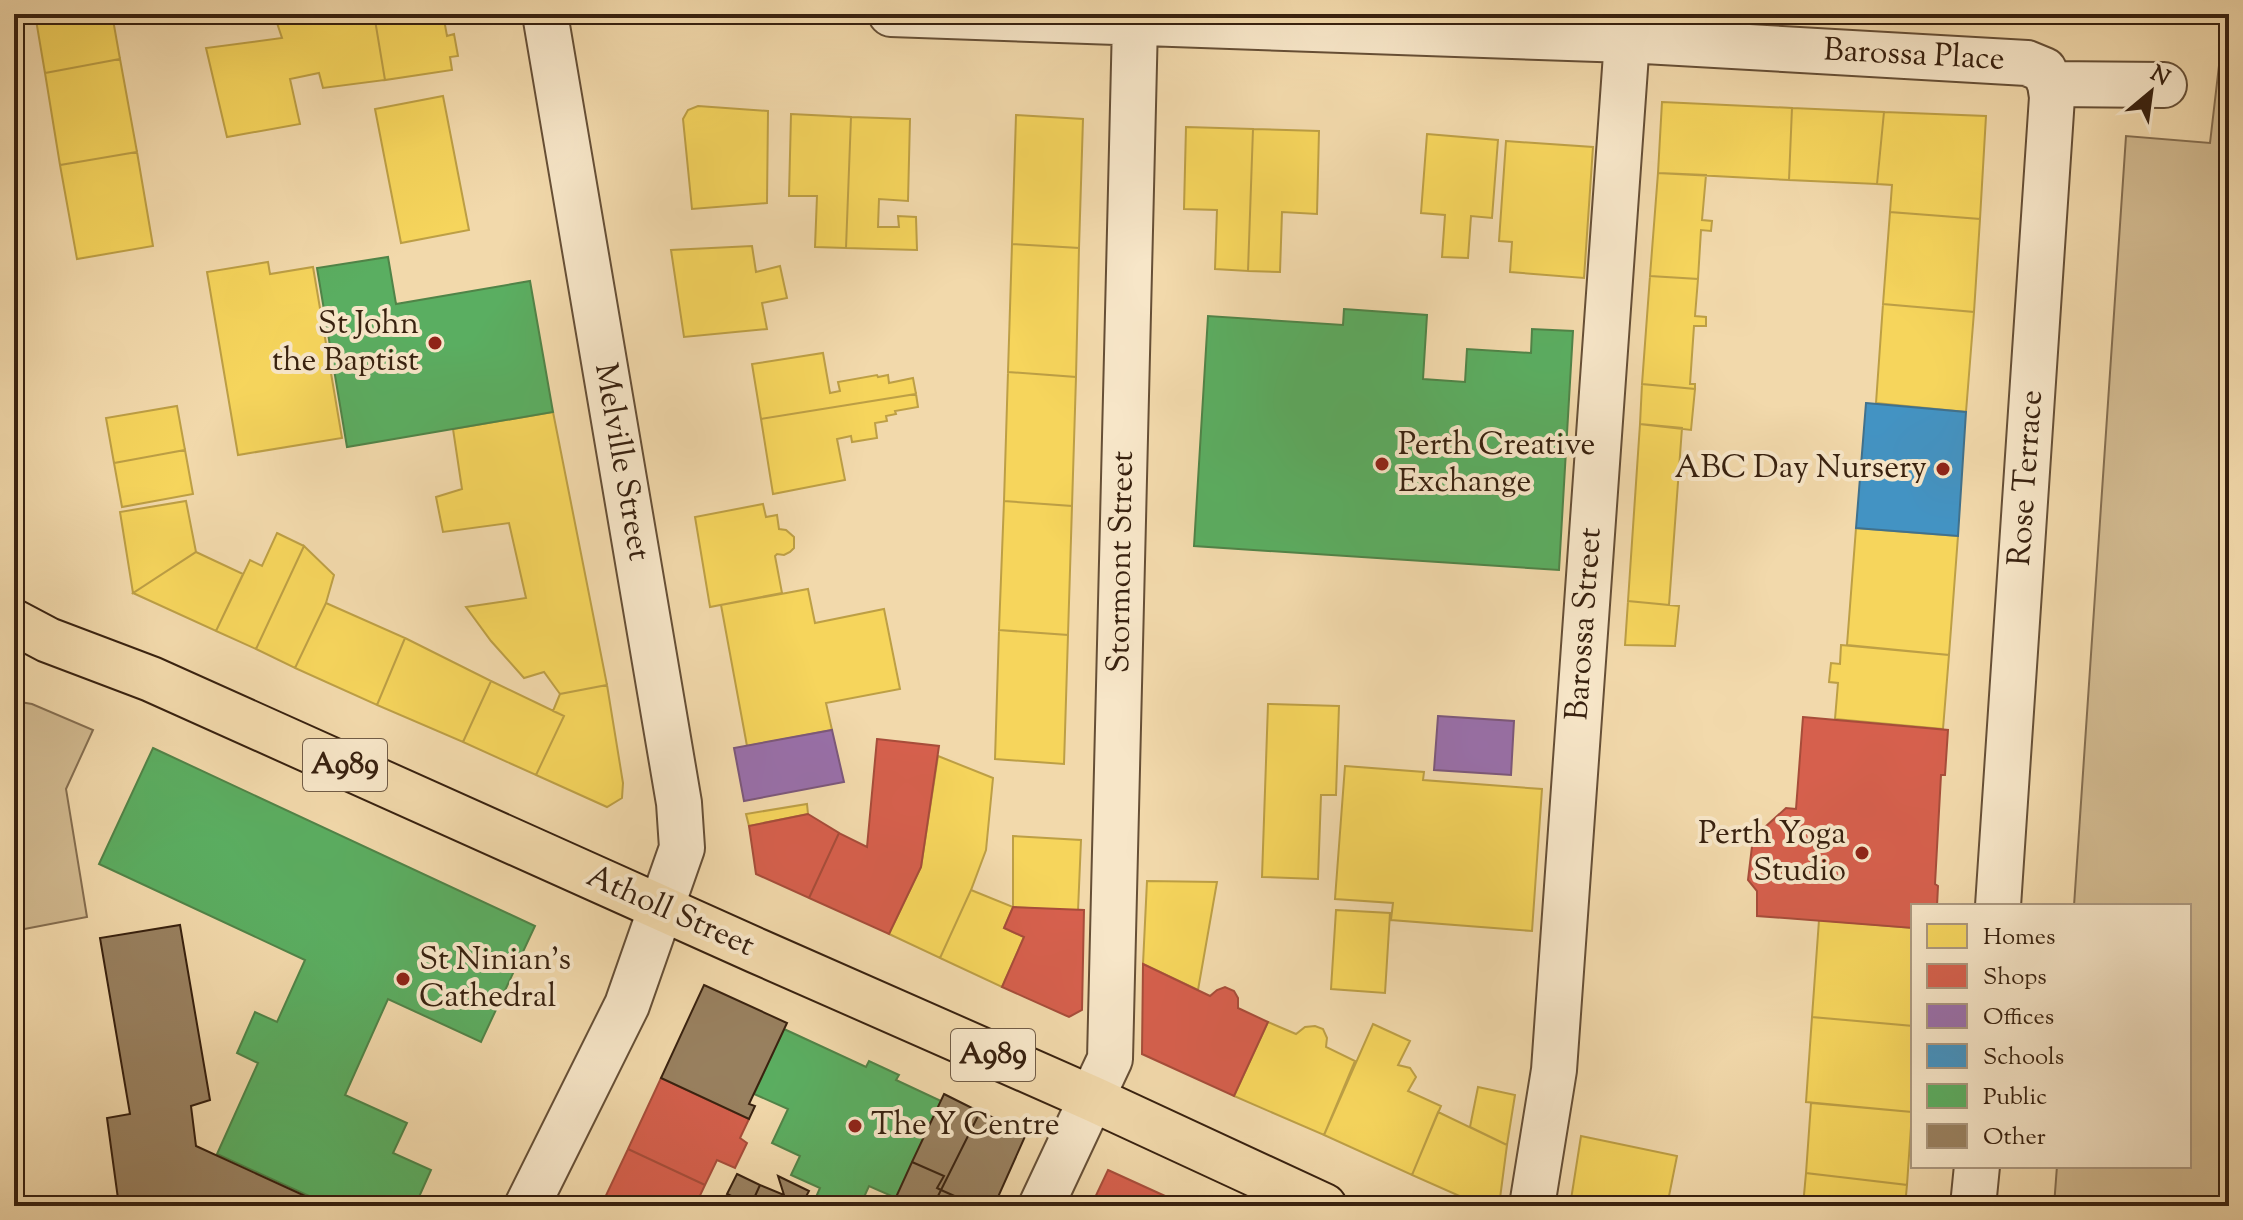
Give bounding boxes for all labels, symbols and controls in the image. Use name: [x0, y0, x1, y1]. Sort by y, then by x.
street label: Barossa Place: [1822, 28, 2006, 84]
north arrow: [2111, 52, 2191, 132]
text: N: [2144, 59, 2175, 96]
place label: St John the Baptist: [272, 302, 419, 385]
marker: St John the Baptist: [426, 334, 444, 352]
street label: Melville Street: [581, 360, 661, 565]
street label: Rose Terrace: [1998, 389, 2056, 567]
place label: Perth Creative Exchange: [1398, 423, 1595, 506]
place label: ABC Day Nursery: [1675, 446, 1927, 492]
street label: Stormont Street: [1097, 450, 1147, 673]
marker: Perth Creative Exchange: [1373, 455, 1391, 473]
marker: ABC Day Nursery: [1934, 460, 1952, 478]
street label: Barossa Street: [1555, 526, 1615, 722]
road number: A989: [303, 739, 387, 791]
place label: Perth Yoga Studio: [1698, 812, 1846, 895]
marker: Perth Yoga Studio: [1853, 844, 1871, 862]
street label: Atholl Street: [579, 854, 761, 970]
legend: [1911, 904, 2191, 1168]
text: Homes: [1983, 921, 2055, 955]
place label: St Ninian's Cathedral: [419, 938, 571, 1021]
text: Shops: [1983, 961, 2047, 995]
marker: St Ninian's Cathedral: [394, 970, 412, 988]
text: Offices: [1983, 1001, 2054, 1035]
road number: A989: [951, 1029, 1035, 1081]
text: Schools: [1983, 1041, 2064, 1075]
text: Public: [1983, 1081, 2047, 1115]
place label: The Y Centre: [871, 1103, 1060, 1149]
marker: The Y Centre: [846, 1117, 864, 1135]
text: Other: [1983, 1121, 2046, 1155]

